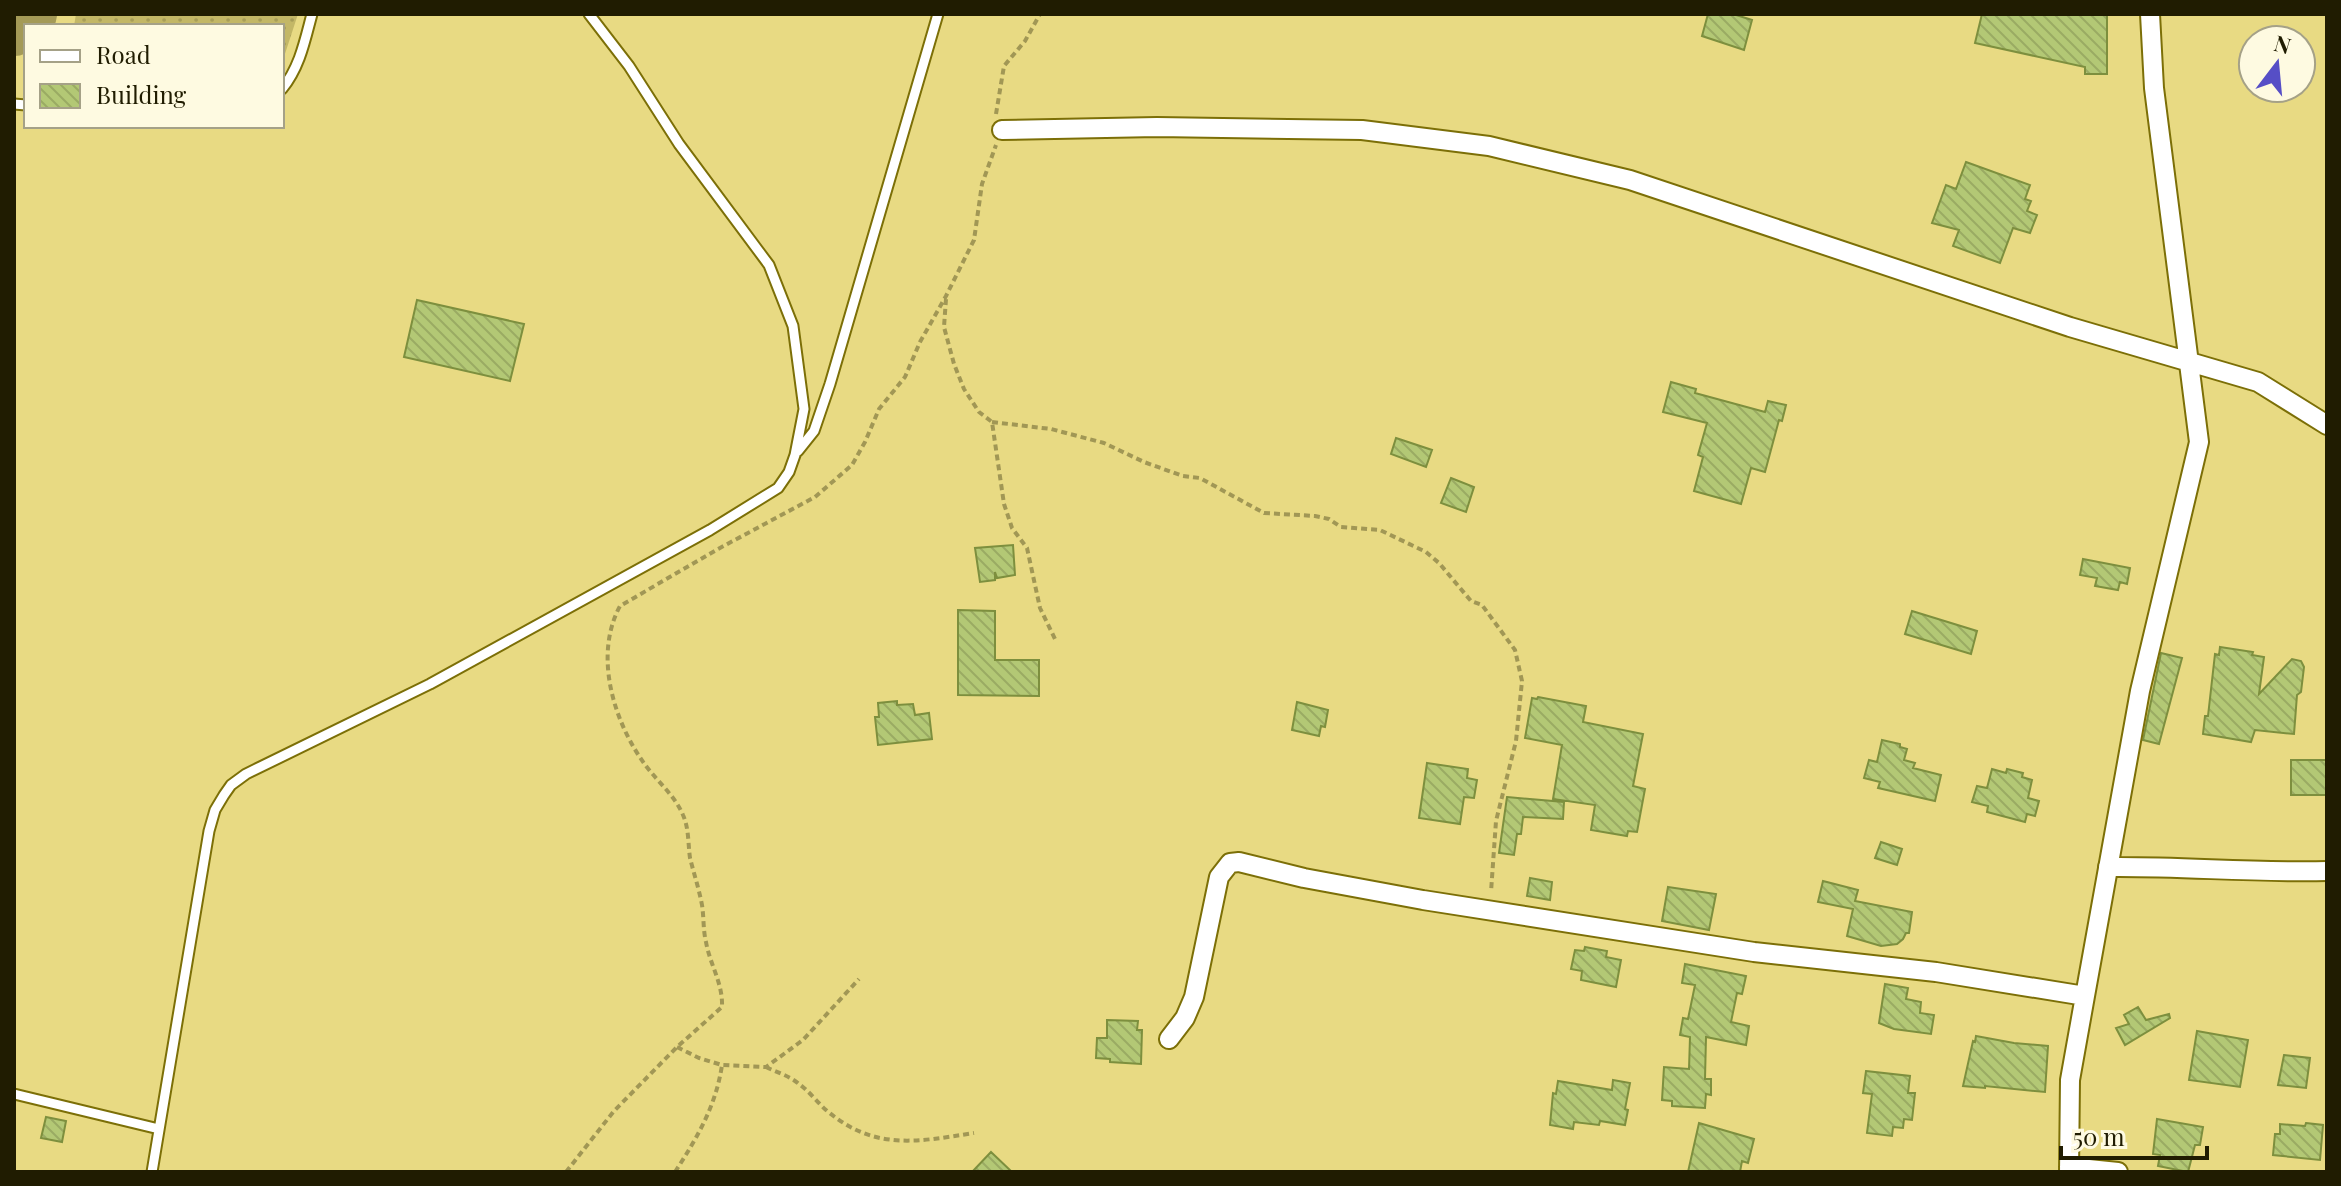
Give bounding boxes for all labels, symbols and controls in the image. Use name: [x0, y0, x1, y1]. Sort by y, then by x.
legend: [24, 24, 284, 128]
north arrow: [2237, 24, 2317, 104]
text: N: [2271, 27, 2295, 60]
text: Road: [96, 38, 151, 70]
text: Building: [96, 78, 187, 110]
scale bar: [2061, 1110, 2207, 1160]
text: 50 m: [2073, 1120, 2125, 1152]

